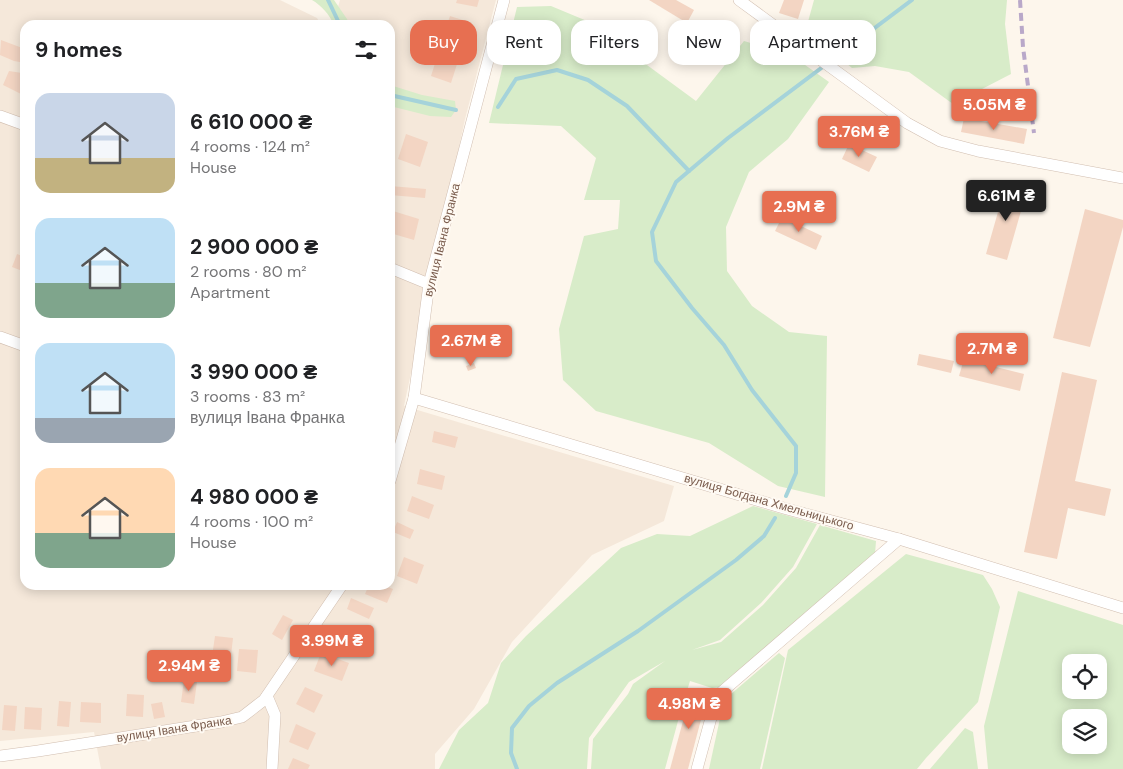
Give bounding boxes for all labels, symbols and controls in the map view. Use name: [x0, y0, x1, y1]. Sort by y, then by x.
chip: Buy: [410, 20, 477, 65]
chip: Rent: [487, 20, 561, 65]
chip: Filters: [571, 20, 658, 65]
chip: New: [668, 20, 740, 65]
chip: Apartment: [750, 20, 876, 65]
text: 9 homes: [35, 36, 123, 64]
icon: filters: [352, 36, 380, 64]
pin: 5.05M ₴: [948, 88, 1040, 131]
text: 5.05M ₴: [962, 94, 1026, 115]
text: 6 610 000 ₴: [190, 108, 312, 136]
icon: home: [75, 113, 135, 173]
pin: 3.76M ₴: [813, 116, 905, 158]
text: 3.76M ₴: [829, 121, 889, 142]
text: 4 rooms · 124 m²: [190, 136, 310, 157]
text: House: [190, 157, 237, 178]
pin: 6.61M ₴: [960, 180, 1052, 222]
street label: вулиця Івана Франка: [420, 181, 464, 298]
text: 6.61M ₴: [977, 185, 1035, 206]
pin: 2.9M ₴: [758, 190, 840, 233]
text: 2.9M ₴: [773, 196, 825, 217]
text: 2 900 000 ₴: [190, 233, 318, 261]
icon: home: [75, 238, 135, 298]
text: 2 rooms · 80 m²: [190, 261, 307, 282]
text: Apartment: [190, 282, 270, 303]
pin: 2.67M ₴: [425, 324, 517, 367]
text: 2.67M ₴: [441, 330, 501, 351]
pin: 2.7M ₴: [951, 332, 1033, 375]
text: 2.7M ₴: [967, 338, 1017, 359]
text: 3 990 000 ₴: [190, 358, 317, 386]
icon: home: [75, 363, 135, 423]
text: 3 rooms · 83 m²: [190, 386, 305, 407]
text: вулиця Івана Франка: [190, 407, 345, 428]
street label: вулиця Богдана Хмельницького: [682, 470, 856, 534]
text: 4 980 000 ₴: [190, 483, 318, 511]
icon: home: [75, 488, 135, 548]
text: 4 rooms · 100 m²: [190, 511, 313, 532]
text: House: [190, 532, 237, 553]
pin: 3.99M ₴: [286, 624, 378, 667]
text: 3.99M ₴: [301, 630, 363, 651]
pin: 2.94M ₴: [143, 650, 235, 692]
map controls: [1062, 654, 1107, 754]
button: locate: [1062, 654, 1107, 699]
text: 2.94M ₴: [158, 655, 220, 676]
pin: 4.98M ₴: [643, 688, 735, 730]
text: 4.98M ₴: [658, 693, 720, 714]
button: layers: [1062, 709, 1107, 754]
street label: вулиця Івана Франка: [115, 712, 233, 746]

